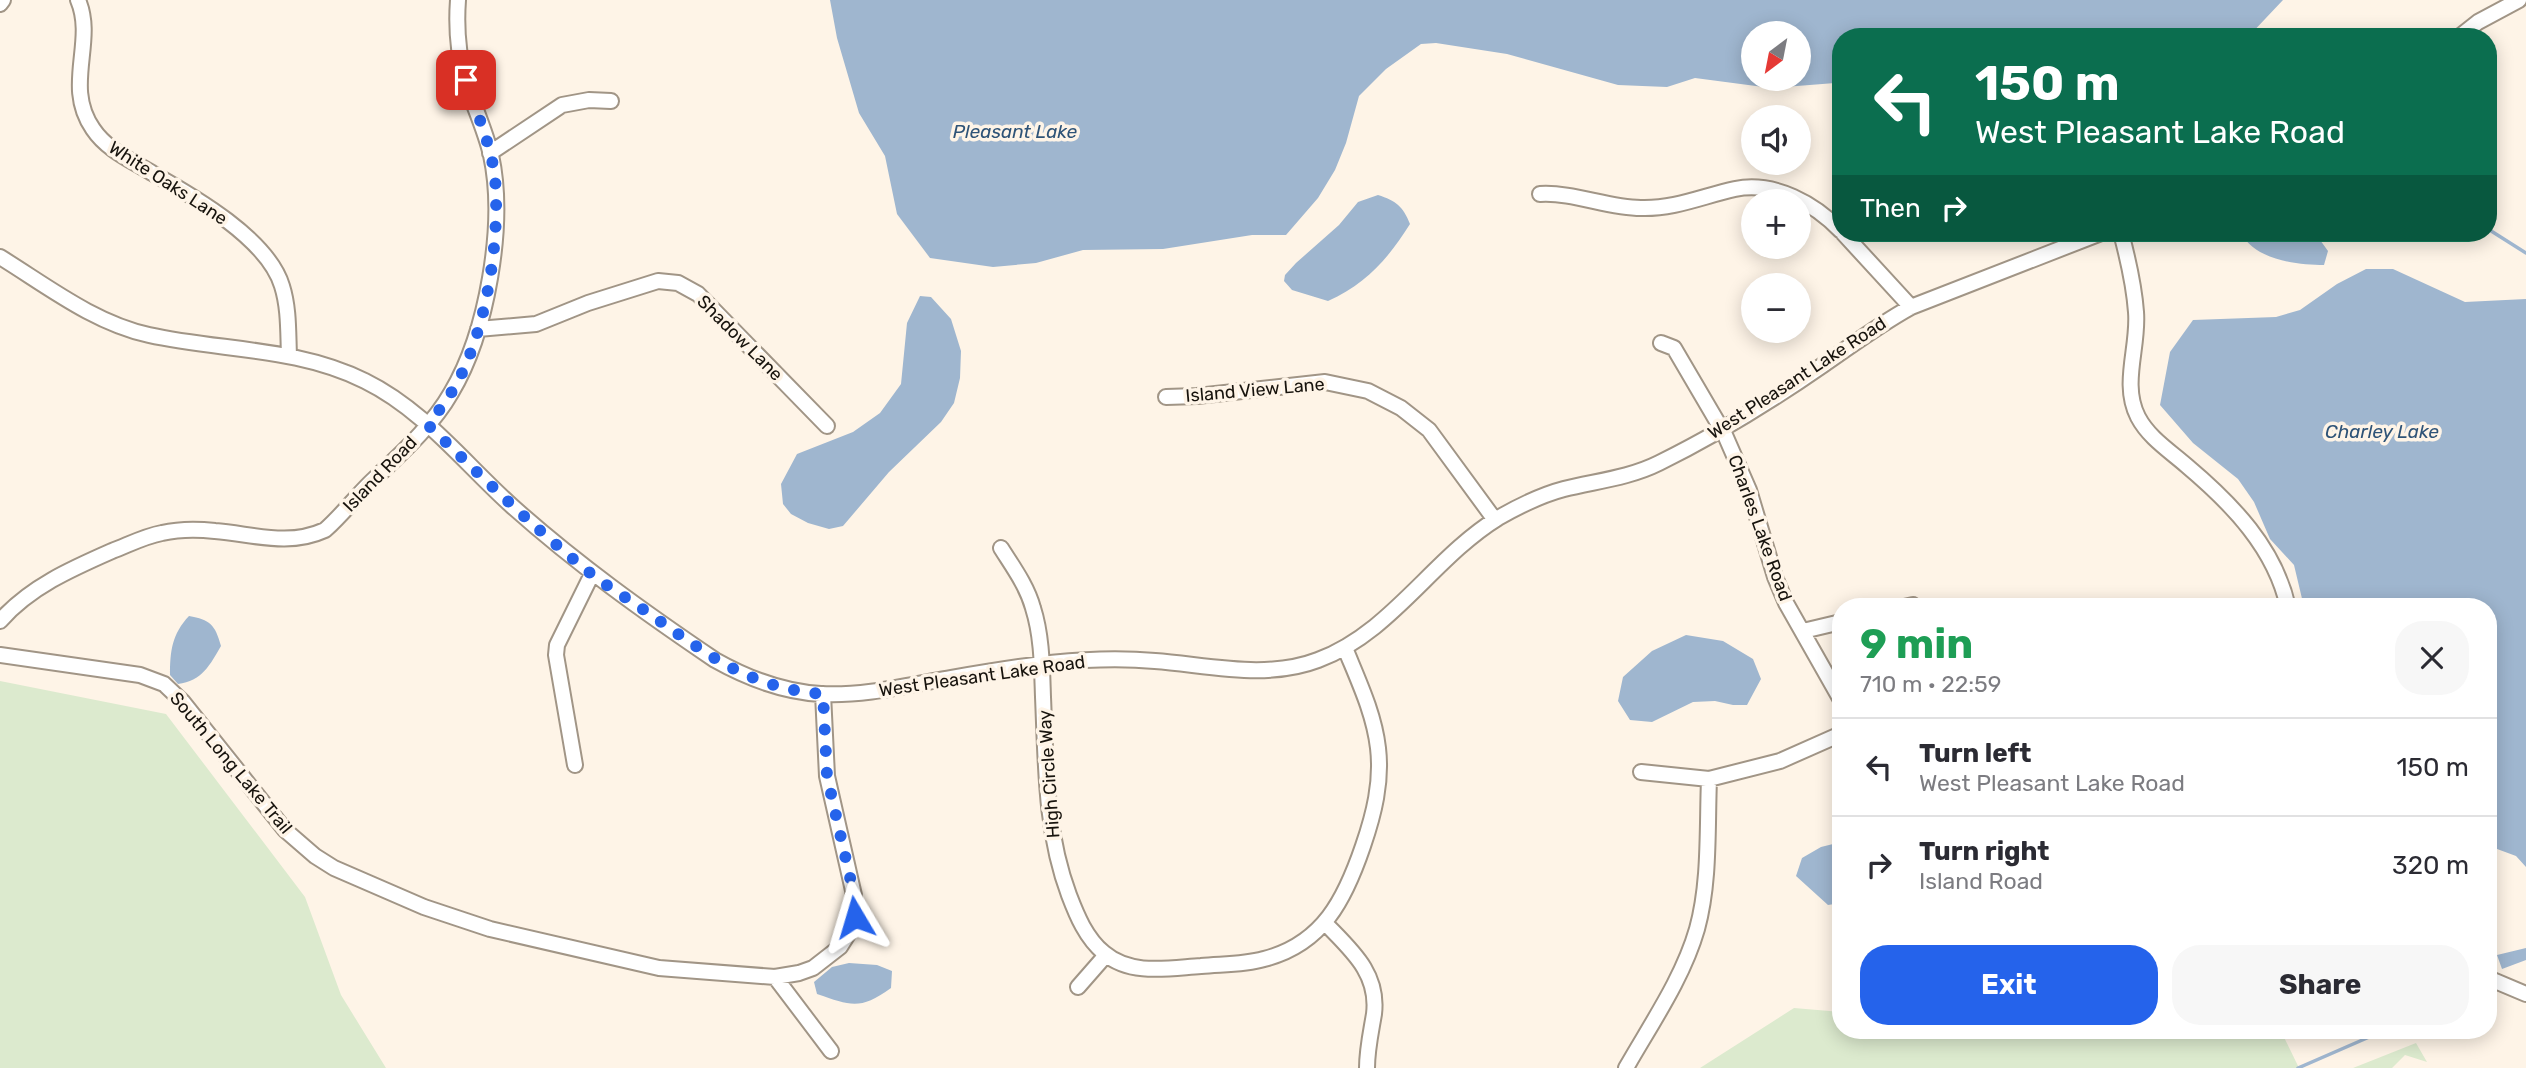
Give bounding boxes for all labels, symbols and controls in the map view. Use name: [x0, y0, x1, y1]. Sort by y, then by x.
north arrow: [1741, 21, 1811, 91]
map controls: [1741, 21, 1811, 343]
pin: [436, 50, 496, 110]
text: 150 m: [1975, 54, 2120, 112]
icon: left: [1860, 56, 1951, 147]
icon: arrive: [447, 61, 485, 99]
button: sound: [1741, 105, 1811, 175]
text: West Pleasant Lake Road: [1975, 113, 2345, 151]
water label: Pleasant Lake: [953, 120, 1078, 143]
street label: White Oaks Lane: [104, 136, 232, 230]
button: +: [1741, 189, 1811, 259]
icon: right: [1935, 189, 1973, 227]
text: Then: [1860, 193, 1921, 224]
button: −: [1741, 273, 1811, 343]
street label: Shadow Lane: [692, 290, 788, 386]
street label: West Pleasant Lake Road: [1704, 312, 1890, 444]
street label: Island View Lane: [1185, 373, 1325, 407]
water label: Charley Lake: [2325, 420, 2439, 443]
street label: Island Road: [338, 431, 422, 517]
street label: Charles Lake Road: [1723, 452, 1797, 604]
text: 9 min: [1860, 619, 1973, 669]
button: close: [2395, 621, 2469, 695]
street label: West Pleasant Lake Road: [877, 651, 1087, 701]
text: 710 m · 22:59: [1860, 670, 2001, 698]
street label: South Long Lake Trail: [165, 688, 297, 838]
street label: High Circle Way: [1034, 709, 1064, 839]
text: Turn left: [1919, 738, 2031, 769]
icon: left: [1860, 748, 1898, 786]
text: 150 m: [2396, 752, 2469, 783]
text: West Pleasant Lake Road: [1919, 769, 2185, 797]
text: Turn right: [1919, 836, 2049, 867]
icon: right: [1860, 846, 1898, 884]
text: 320 m: [2392, 850, 2469, 881]
text: Island Road: [1919, 867, 2043, 895]
position arrow: [818, 880, 892, 954]
button: Exit: [1860, 945, 2158, 1025]
button: Share: [2172, 945, 2469, 1025]

